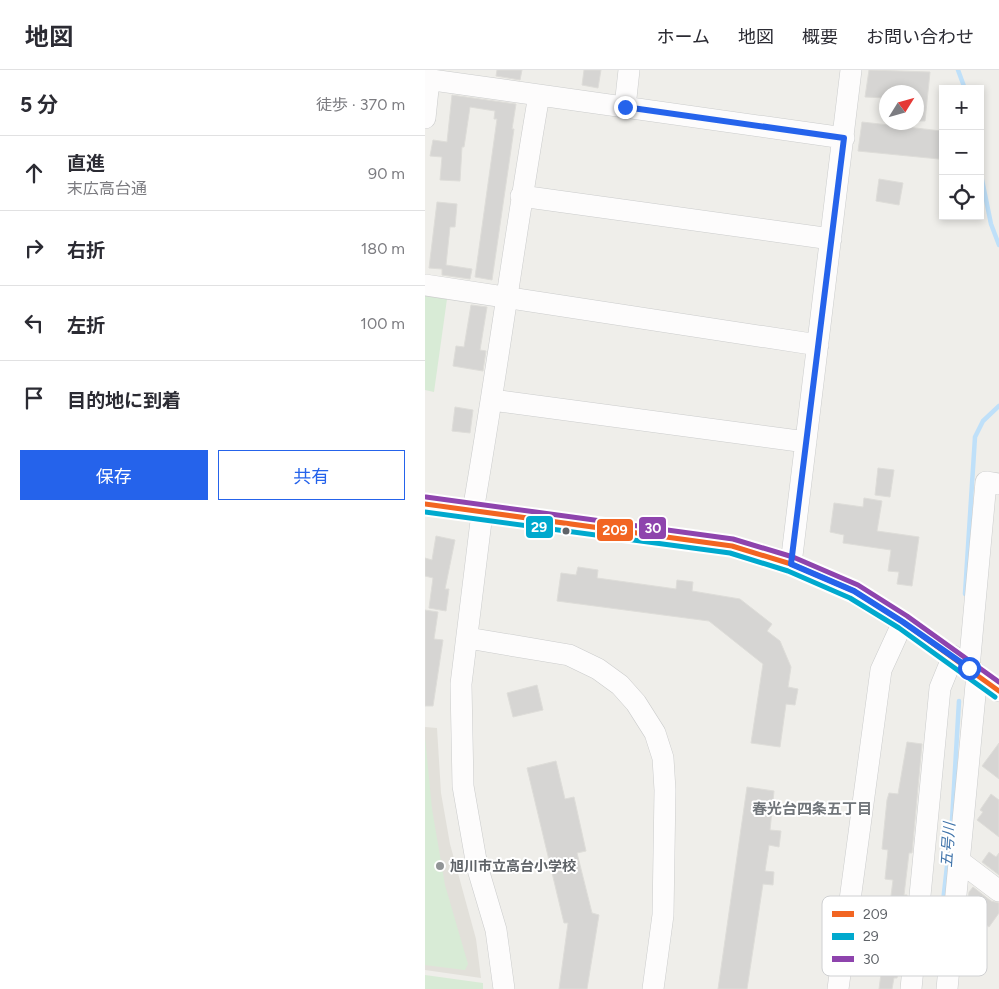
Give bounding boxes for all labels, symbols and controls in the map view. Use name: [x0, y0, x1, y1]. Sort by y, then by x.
text: 地図: [25, 22, 73, 51]
text: ホーム: [657, 26, 710, 48]
text: 地図: [738, 26, 774, 48]
text: 概要: [802, 26, 838, 48]
text: お問い合わせ: [866, 26, 974, 48]
north arrow: [879, 85, 924, 130]
map controls: [939, 85, 984, 220]
button: +: [939, 85, 984, 130]
text: 5 分: [20, 92, 58, 117]
text: 徒歩 · 370 m: [316, 95, 405, 114]
route end: [614, 96, 637, 119]
button: −: [939, 130, 984, 175]
text: 直進: [67, 152, 105, 175]
icon: ahead: [20, 159, 48, 187]
text: 90 m: [368, 164, 405, 183]
button: locate: [939, 175, 984, 220]
text: 末広高台通: [67, 179, 147, 198]
icon: right: [20, 234, 48, 262]
text: 右折: [67, 239, 105, 262]
text: 180 m: [361, 239, 405, 258]
icon: left: [20, 309, 48, 337]
text: 左折: [67, 314, 105, 337]
text: 100 m: [360, 314, 405, 333]
icon: arrive: [20, 384, 48, 412]
text: 目的地に到着: [67, 389, 181, 412]
button: 保存: [20, 450, 208, 500]
button: 共有: [218, 450, 405, 500]
line badge: 29: [525, 515, 554, 539]
line badge: 30: [638, 516, 667, 540]
line badge: 209: [596, 518, 634, 542]
text: 29: [531, 519, 547, 536]
text: 30: [645, 520, 661, 537]
text: 209: [602, 522, 628, 539]
unlabelled marker: [561, 526, 571, 536]
route start: [958, 657, 981, 680]
district label: 春光台四条五丁目: [752, 800, 872, 818]
water label: 五号川: [937, 820, 959, 868]
place label: 旭川市立高台小学校: [450, 858, 576, 875]
marker: 旭川市立高台小学校: [434, 860, 446, 872]
legend: [822, 896, 987, 976]
text: 209: [863, 906, 888, 923]
text: 29: [863, 928, 879, 945]
text: 30: [863, 951, 880, 968]

